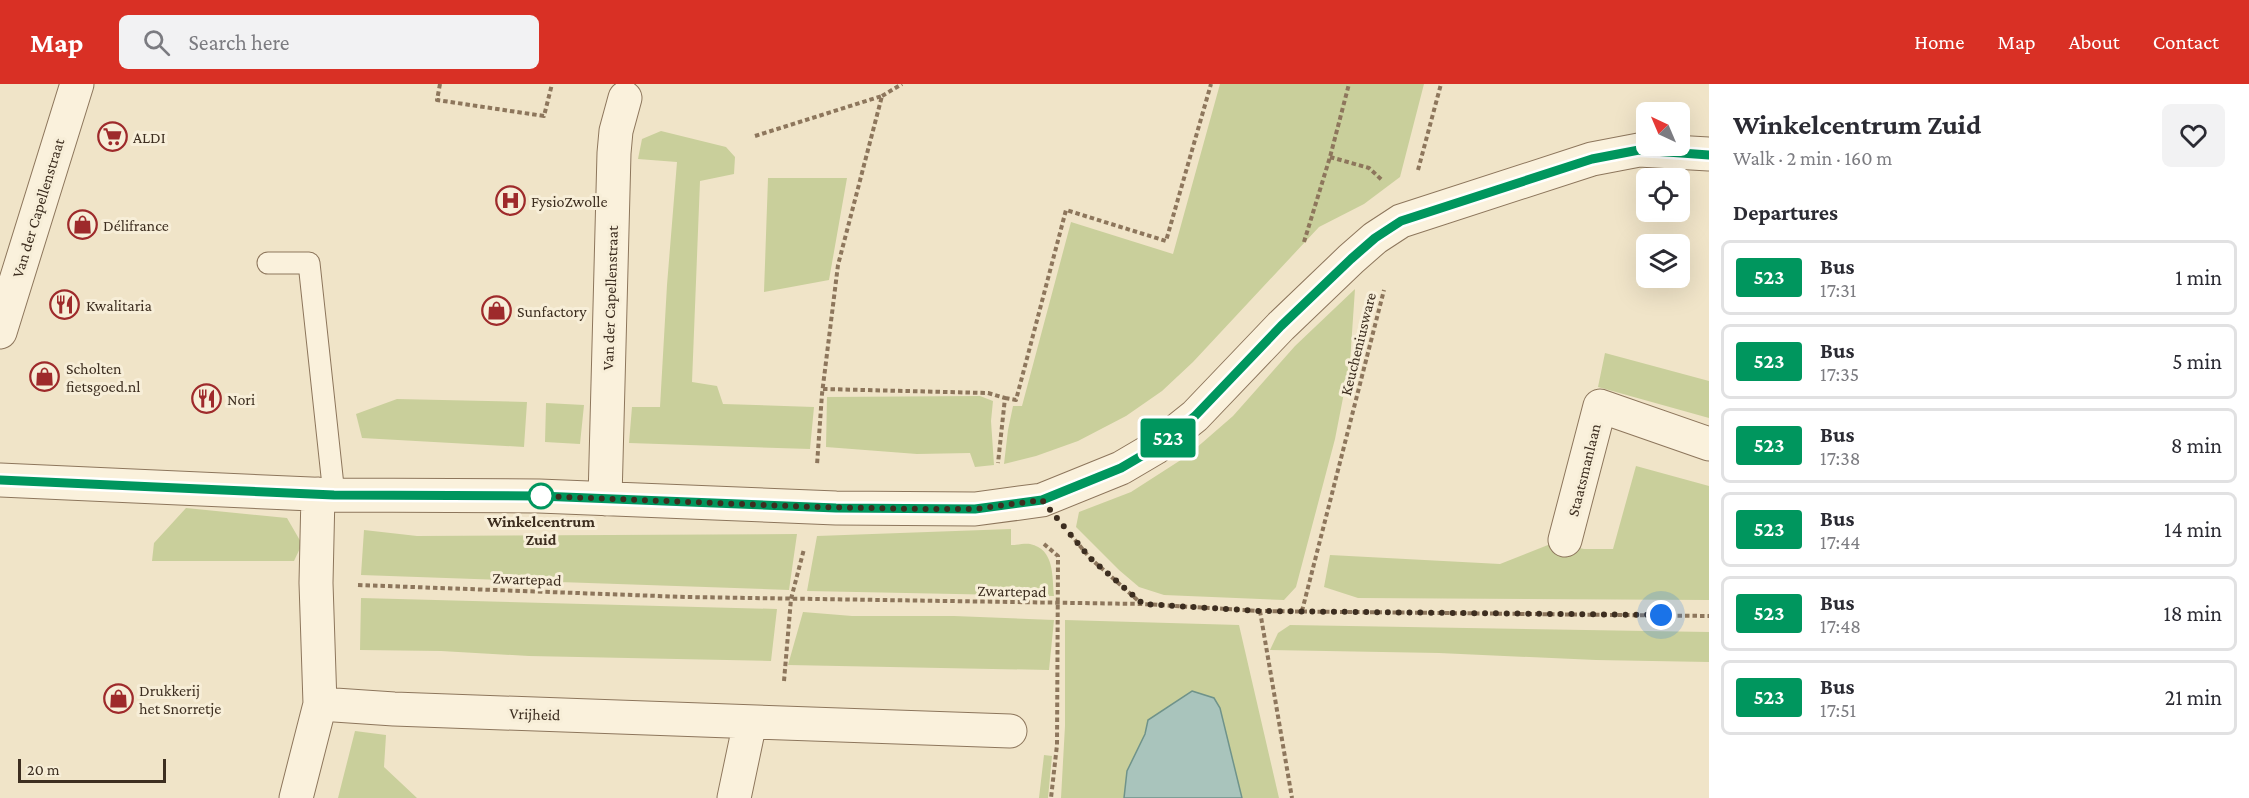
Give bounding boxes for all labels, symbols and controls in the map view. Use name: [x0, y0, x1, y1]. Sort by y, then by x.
search box: [119, 15, 539, 69]
icon: search: [140, 26, 173, 59]
text: Map: [30, 27, 83, 58]
text: Search here: [188, 30, 289, 55]
text: Home: [1914, 30, 1964, 54]
text: Map: [1997, 30, 2036, 54]
text: About: [2069, 30, 2120, 54]
text: Contact: [2153, 30, 2219, 54]
north arrow: [1636, 102, 1690, 156]
map controls: [1636, 102, 1690, 288]
button: heart: [2162, 104, 2225, 167]
text: Winkelcentrum Zuid: [1733, 109, 1981, 140]
supermarket icon: ALDI: [96, 121, 128, 153]
place label: ALDI: [133, 129, 166, 146]
street label: Van der Capellenstraat: [9, 136, 68, 280]
text: Walk · 2 min · 160 m: [1733, 147, 1892, 169]
button: locate: [1636, 168, 1690, 222]
hospital icon: FysioZwolle: [494, 185, 526, 217]
place label: FysioZwolle: [531, 193, 608, 211]
text: Departures: [1733, 200, 1838, 225]
shop icon: Délifrance: [66, 209, 98, 241]
place label: Délifrance: [103, 217, 169, 234]
street label: Van der Capellenstraat: [599, 225, 622, 371]
button: layers: [1636, 234, 1690, 288]
text: Bus: [1820, 254, 1854, 279]
text: 523: [1754, 265, 1784, 289]
text: 1 min: [2175, 265, 2222, 290]
text: 17:31: [1820, 279, 1856, 301]
restaurant icon: Kwalitaria: [49, 289, 81, 321]
street label: Keucheniusware: [1337, 291, 1379, 397]
shop icon: Sunfactory: [480, 295, 512, 327]
place label: Kwalitaria: [86, 297, 153, 314]
place label: Sunfactory: [517, 303, 587, 321]
text: Bus: [1820, 338, 1854, 363]
text: 523: [1754, 349, 1784, 373]
text: 5 min: [2172, 349, 2222, 374]
place label: Scholten fietsgoed.nl: [66, 360, 141, 396]
shop icon: Scholten fietsgoed.nl: [29, 361, 61, 393]
text: 17:35: [1820, 363, 1859, 385]
restaurant icon: Nori: [190, 383, 222, 415]
place label: Nori: [227, 391, 255, 408]
line badge: 523: [1134, 418, 1202, 458]
street label: Staatsmanlaan: [1564, 421, 1604, 518]
text: Bus: [1820, 422, 1854, 447]
text: 523: [1153, 426, 1183, 450]
text: 523: [1754, 433, 1784, 457]
text: 8 min: [2171, 433, 2222, 458]
text: 17:38: [1820, 447, 1860, 469]
marker: Winkelcentrum Zuid: [528, 483, 554, 509]
text: Bus: [1820, 506, 1854, 531]
place label: Winkelcentrum Zuid: [486, 513, 595, 548]
text: 523: [1754, 517, 1784, 541]
text: 14 min: [2164, 517, 2222, 542]
text: 17:44: [1820, 531, 1861, 553]
street label: Zwartepad: [492, 569, 562, 590]
street label: Zwartepad: [977, 582, 1047, 601]
text: Bus: [1820, 590, 1854, 615]
your location: [1646, 600, 1676, 630]
text: 523: [1754, 601, 1784, 625]
text: 18 min: [2163, 601, 2222, 626]
text: 17:48: [1820, 615, 1861, 637]
text: Bus: [1820, 674, 1854, 699]
place label: Drukkerij het Snorretje: [139, 682, 221, 718]
shop icon: Drukkerij het Snorretje: [102, 683, 134, 715]
text: 523: [1754, 685, 1784, 709]
text: 21 min: [2165, 685, 2222, 710]
text: 17:51: [1820, 699, 1856, 721]
street label: Vrijheid: [509, 705, 561, 724]
scale bar: [18, 756, 166, 784]
text: 20 m: [27, 761, 60, 778]

